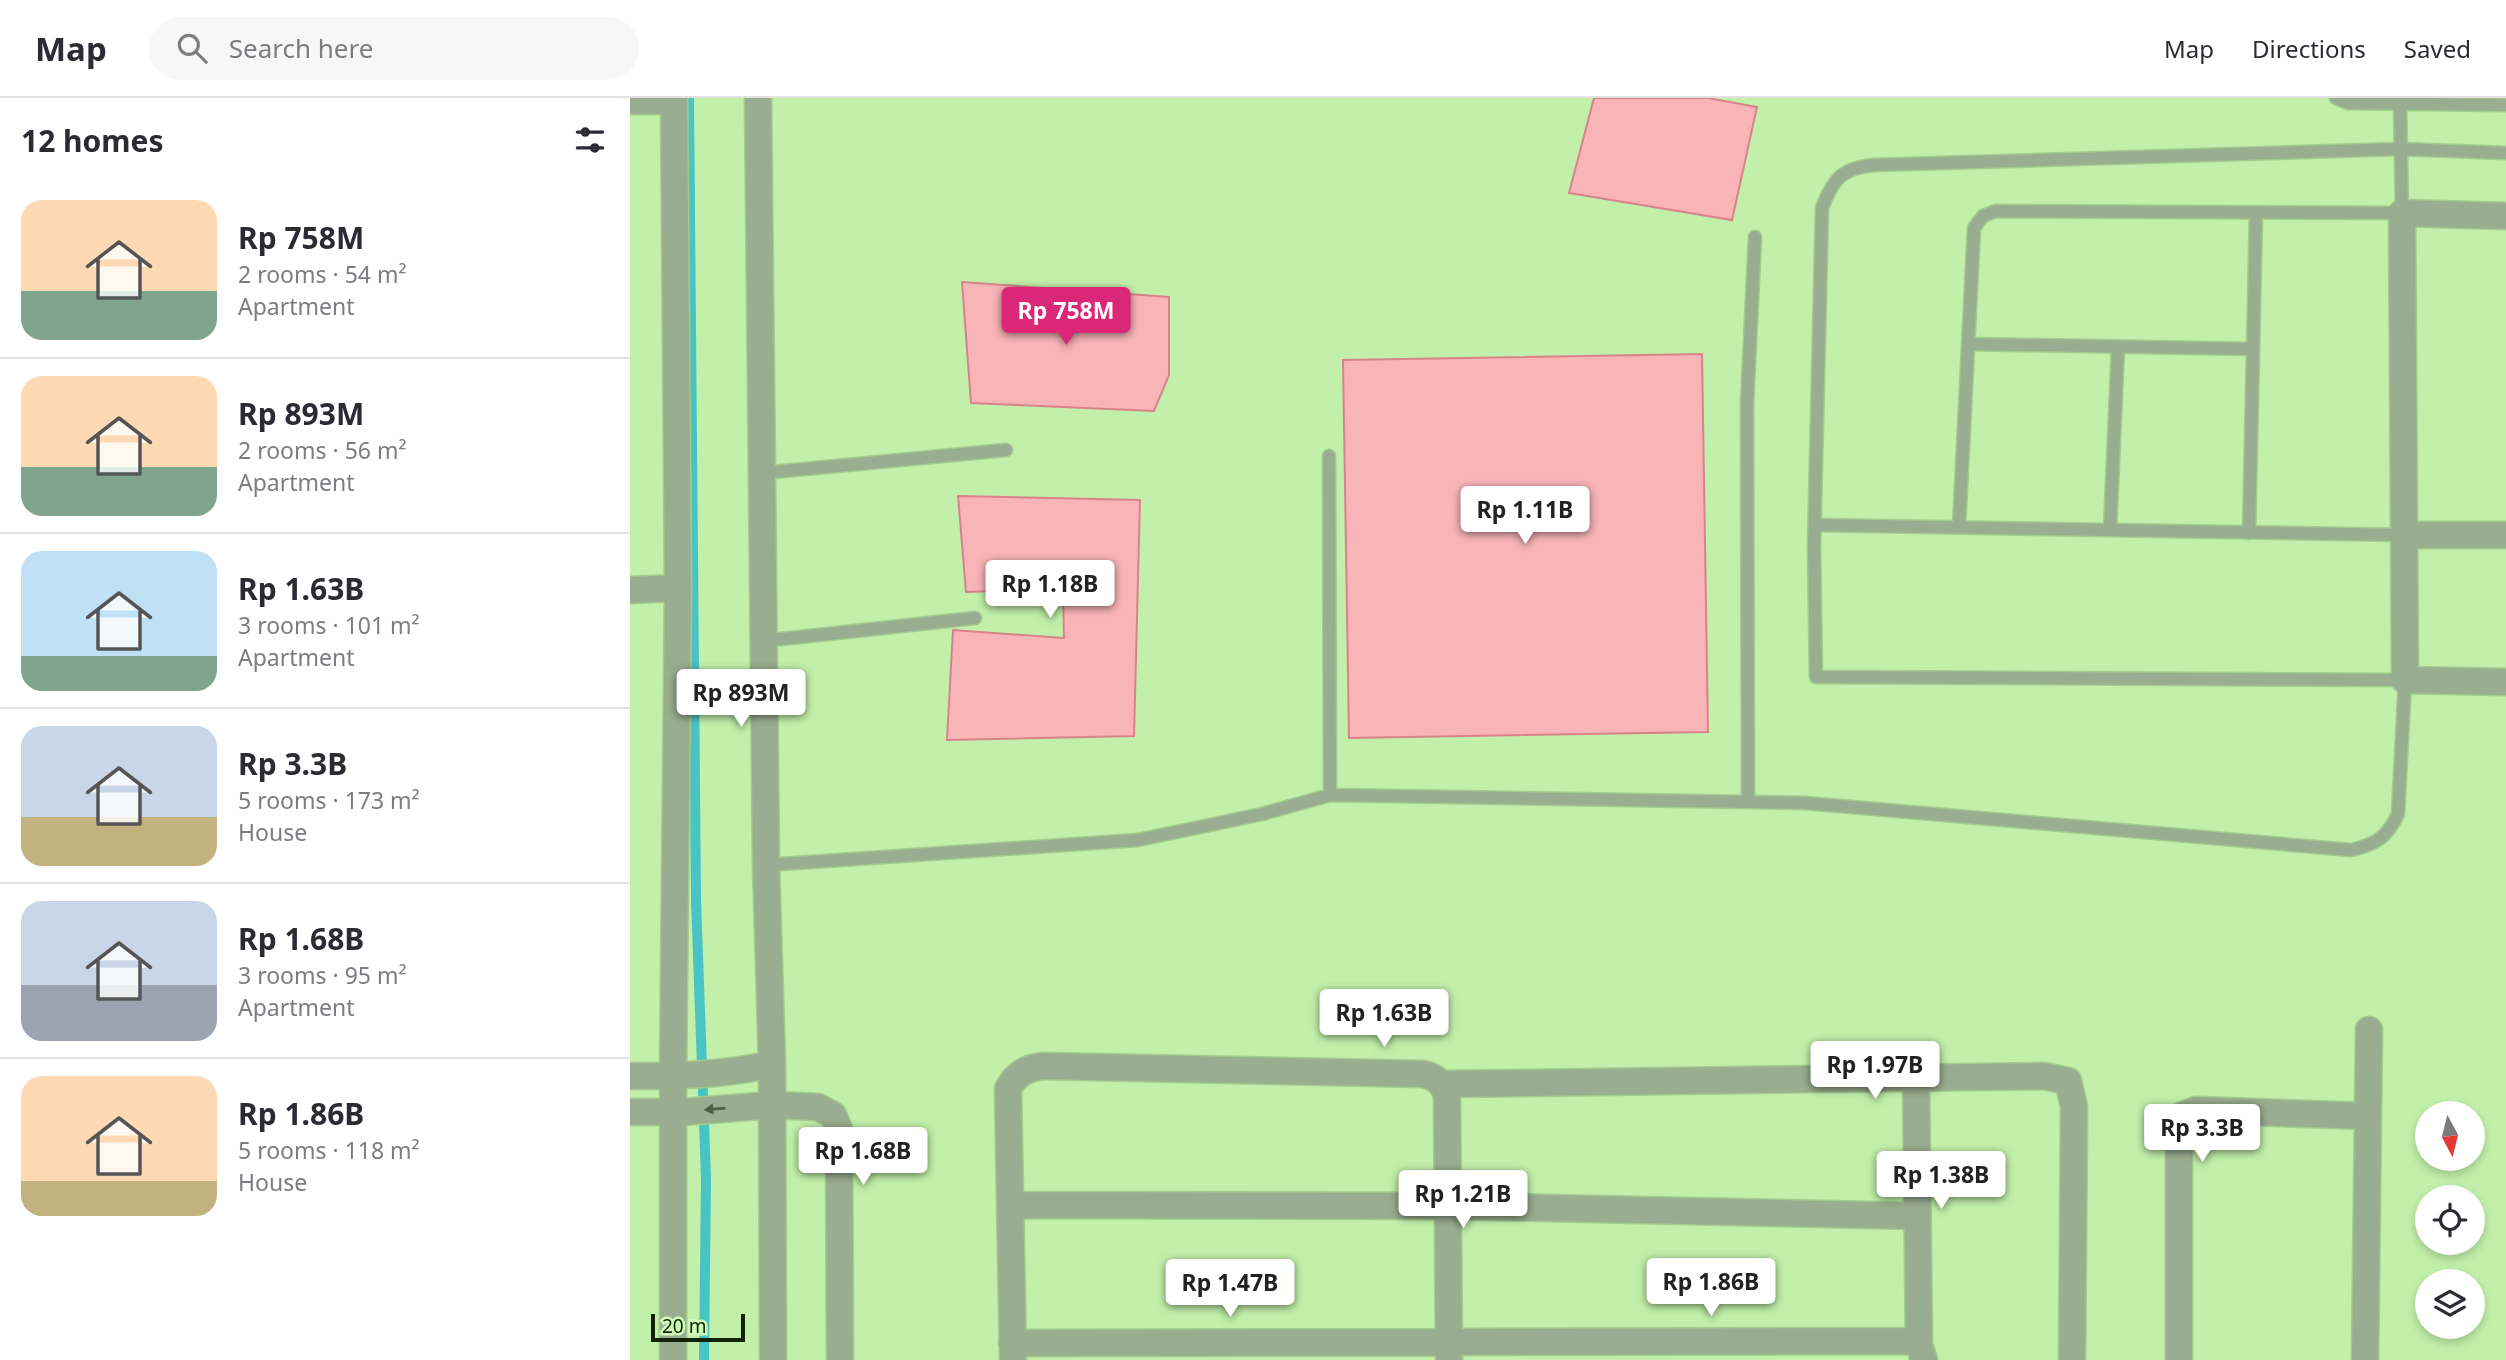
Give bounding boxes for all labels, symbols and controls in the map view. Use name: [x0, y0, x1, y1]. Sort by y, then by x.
search box: [149, 17, 639, 80]
text: Map: [35, 26, 107, 71]
icon: search: [173, 29, 211, 67]
text: Search here: [229, 30, 373, 66]
text: Map: [2164, 32, 2214, 65]
text: Directions: [2252, 32, 2366, 65]
text: Saved: [2404, 32, 2471, 65]
text: 12 homes: [21, 120, 164, 161]
icon: filters: [571, 121, 609, 159]
text: Rp 758M: [238, 217, 364, 258]
icon: home: [77, 228, 161, 312]
text: 2 rooms · 54 m²: [238, 258, 407, 290]
pin: Rp 758M: [1001, 288, 1131, 347]
text: Apartment: [238, 290, 355, 322]
text: Rp 758M: [1018, 294, 1114, 326]
text: Rp 893M: [238, 393, 364, 434]
icon: home: [77, 404, 161, 488]
text: 2 rooms · 56 m²: [238, 434, 407, 466]
text: Apartment: [238, 466, 355, 498]
pin: Rp 1.11B: [1453, 486, 1597, 546]
text: Rp 1.11B: [1477, 493, 1573, 525]
pin: Rp 1.18B: [978, 560, 1122, 620]
text: Rp 1.18B: [1002, 567, 1098, 599]
text: Rp 1.63B: [238, 568, 364, 609]
icon: home: [77, 579, 161, 663]
text: 3 rooms · 101 m²: [238, 609, 420, 641]
text: Apartment: [238, 641, 355, 673]
pin: Rp 893M: [676, 670, 806, 729]
text: Rp 893M: [693, 676, 789, 708]
text: Rp 3.3B: [238, 743, 347, 784]
icon: home: [77, 754, 161, 838]
text: 5 rooms · 173 m²: [238, 784, 420, 816]
text: House: [238, 816, 307, 848]
text: Rp 1.68B: [238, 918, 364, 959]
icon: home: [77, 929, 161, 1013]
text: 3 rooms · 95 m²: [238, 959, 407, 991]
pin: Rp 1.63B: [1312, 990, 1456, 1049]
text: Apartment: [238, 991, 355, 1023]
text: Rp 1.63B: [1336, 996, 1432, 1028]
pin: Rp 1.97B: [1803, 1042, 1947, 1101]
text: Rp 1.97B: [1827, 1048, 1923, 1080]
text: Rp 1.86B: [238, 1093, 364, 1134]
north arrow: [2415, 1101, 2485, 1171]
map controls: [2415, 1101, 2485, 1339]
icon: home: [77, 1104, 161, 1188]
one-way arrow: [704, 1104, 726, 1115]
pin: Rp 3.3B: [2137, 1104, 2267, 1164]
text: Rp 3.3B: [2160, 1111, 2244, 1143]
pin: Rp 1.68B: [791, 1128, 935, 1187]
text: 5 rooms · 118 m²: [238, 1134, 420, 1166]
text: Rp 1.68B: [815, 1134, 911, 1166]
pin: Rp 1.38B: [1869, 1152, 2013, 1211]
text: Rp 1.38B: [1893, 1158, 1989, 1190]
text: House: [238, 1166, 307, 1198]
pin: Rp 1.21B: [1391, 1170, 1535, 1230]
text: Rp 1.21B: [1415, 1177, 1511, 1209]
button: locate: [2415, 1185, 2485, 1255]
pin: Rp 1.86B: [1639, 1258, 1783, 1318]
pin: Rp 1.47B: [1158, 1260, 1302, 1319]
text: Rp 1.86B: [1663, 1265, 1759, 1297]
text: Rp 1.47B: [1182, 1266, 1278, 1298]
button: layers: [2415, 1269, 2485, 1339]
scale bar: [651, 1311, 746, 1343]
text: 20 m: [662, 1313, 706, 1339]

